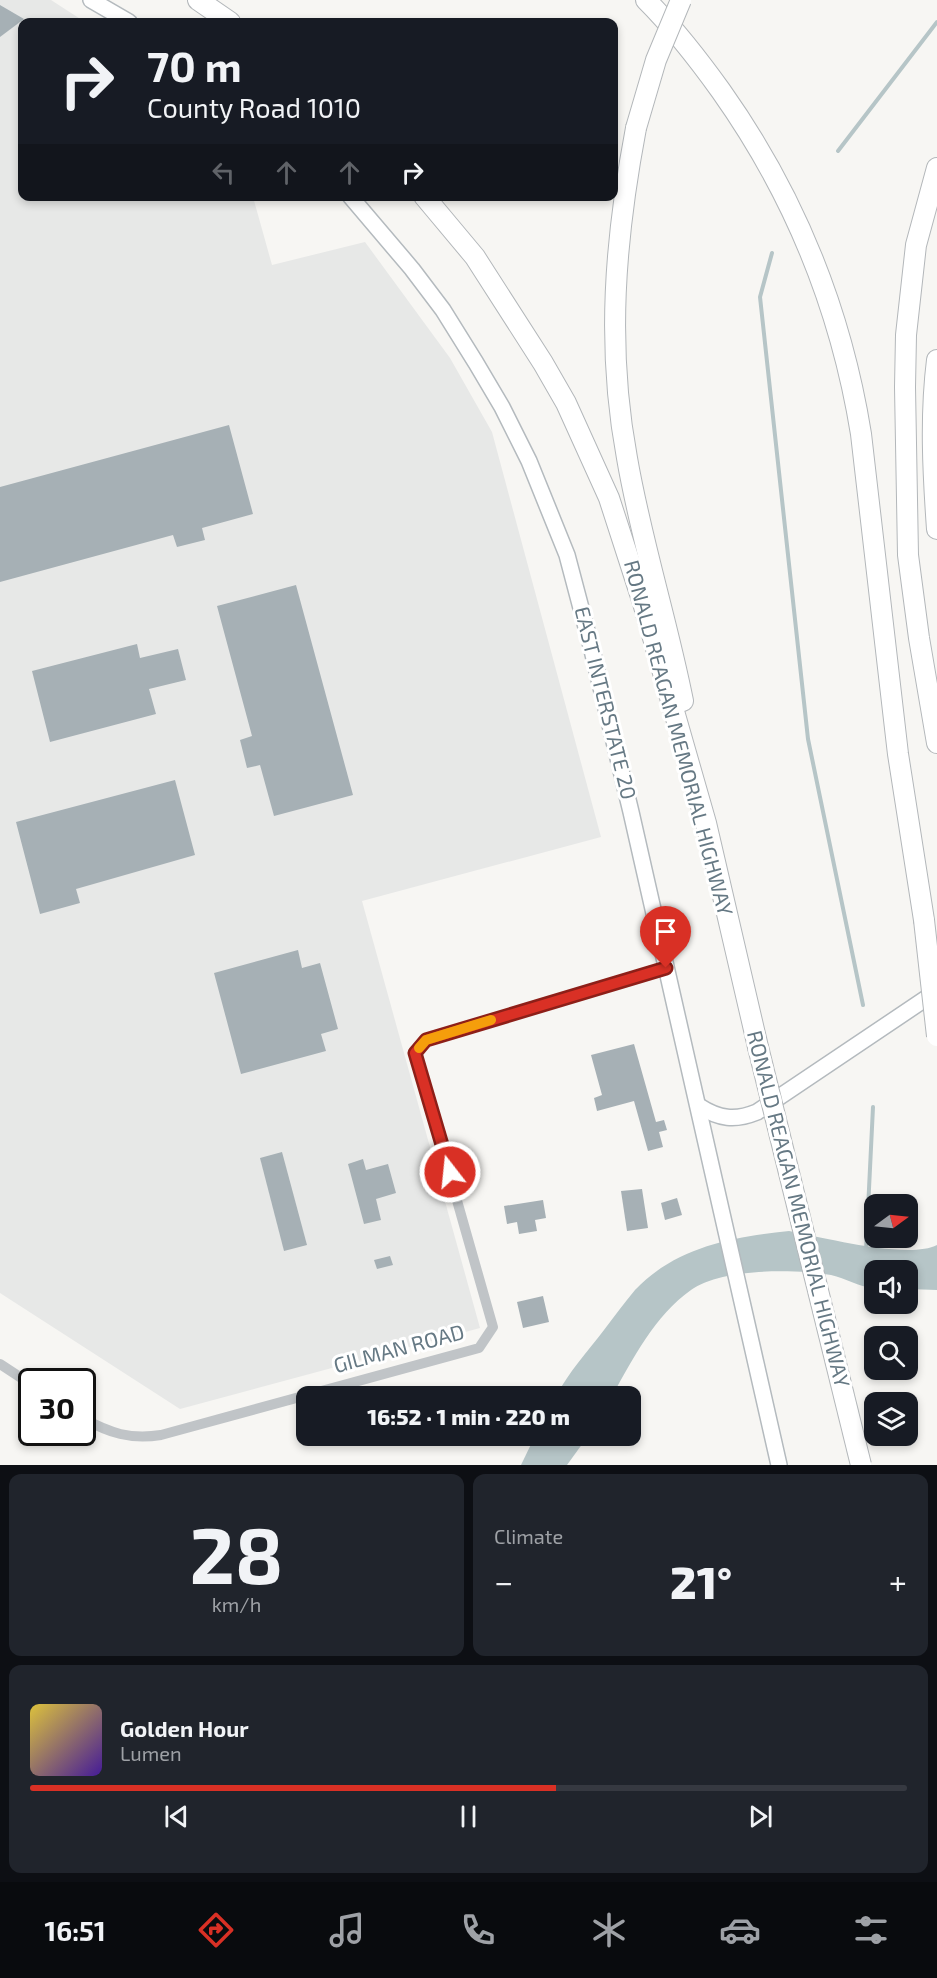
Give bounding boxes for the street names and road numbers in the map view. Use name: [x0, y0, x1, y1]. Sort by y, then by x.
street label: RONALD REAGAN MEMORIAL HIGHWAY: [620, 557, 739, 918]
street label: EAST INTERSTATE 20: [570, 604, 643, 802]
street label: RONALD REAGAN MEMORIAL HIGHWAY: [743, 1028, 856, 1390]
street label: GILMAN ROAD: [330, 1318, 467, 1377]

